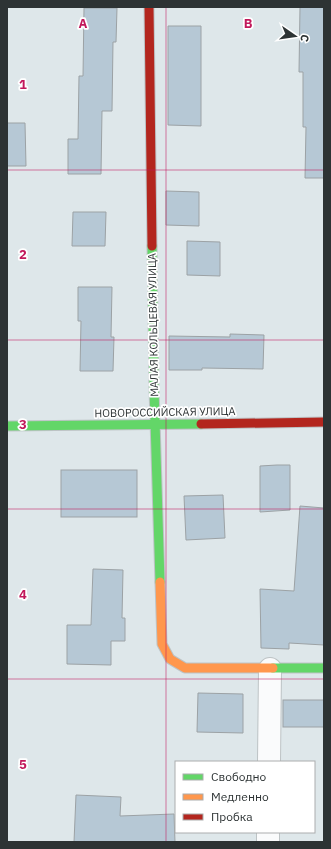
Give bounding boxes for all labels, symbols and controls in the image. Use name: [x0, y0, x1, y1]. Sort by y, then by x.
text: A: [79, 15, 88, 32]
text: B: [244, 15, 253, 32]
north arrow: [275, 16, 315, 56]
text: С: [297, 33, 312, 43]
text: 1: [19, 76, 27, 93]
text: 2: [19, 246, 27, 263]
street label: МАЛАЯ КОЛЬЦЕВАЯ УЛИЦА: [145, 253, 161, 397]
street label: НОВОРОССИЙСКАЯ УЛИЦА: [94, 404, 236, 420]
text: 3: [19, 416, 27, 433]
text: 4: [19, 586, 27, 603]
text: 5: [19, 756, 27, 773]
legend: [175, 761, 315, 833]
text: Свободно: [211, 769, 267, 784]
text: Медленно: [211, 789, 269, 804]
text: Пробка: [211, 809, 253, 824]

